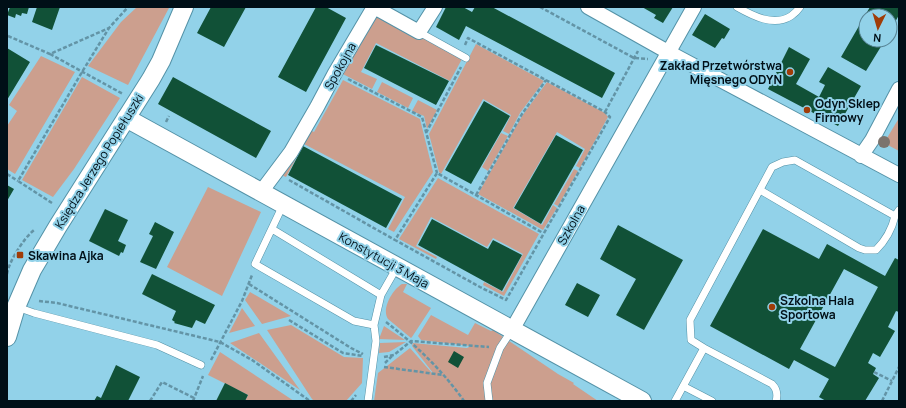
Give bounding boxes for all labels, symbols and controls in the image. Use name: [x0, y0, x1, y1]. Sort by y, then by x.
north arrow: [858, 8, 898, 48]
text: N: [872, 31, 882, 46]
street label: Spokojna: [320, 39, 360, 93]
place label: Zakład Przetwórstwa Mięsnego ODYN: [660, 57, 782, 88]
marker: Zakład Przetwórstwa Mięsnego ODYN: [785, 67, 795, 77]
street label: Księdza Jerzego Popiełuszki: [50, 90, 148, 232]
place label: Odyn Sklep Firmowy: [815, 95, 880, 126]
marker: Odyn Sklep Firmowy: [802, 105, 812, 115]
street label: Szkolna: [553, 202, 589, 248]
street label: Konstytucji 3 Maja: [336, 228, 432, 292]
place label: Skawina Ajka: [28, 247, 104, 264]
marker: Skawina Ajka: [15, 250, 25, 260]
place label: Szkolna Hala Sportowa: [780, 292, 854, 323]
marker: Szkolna Hala Sportowa: [767, 302, 777, 312]

